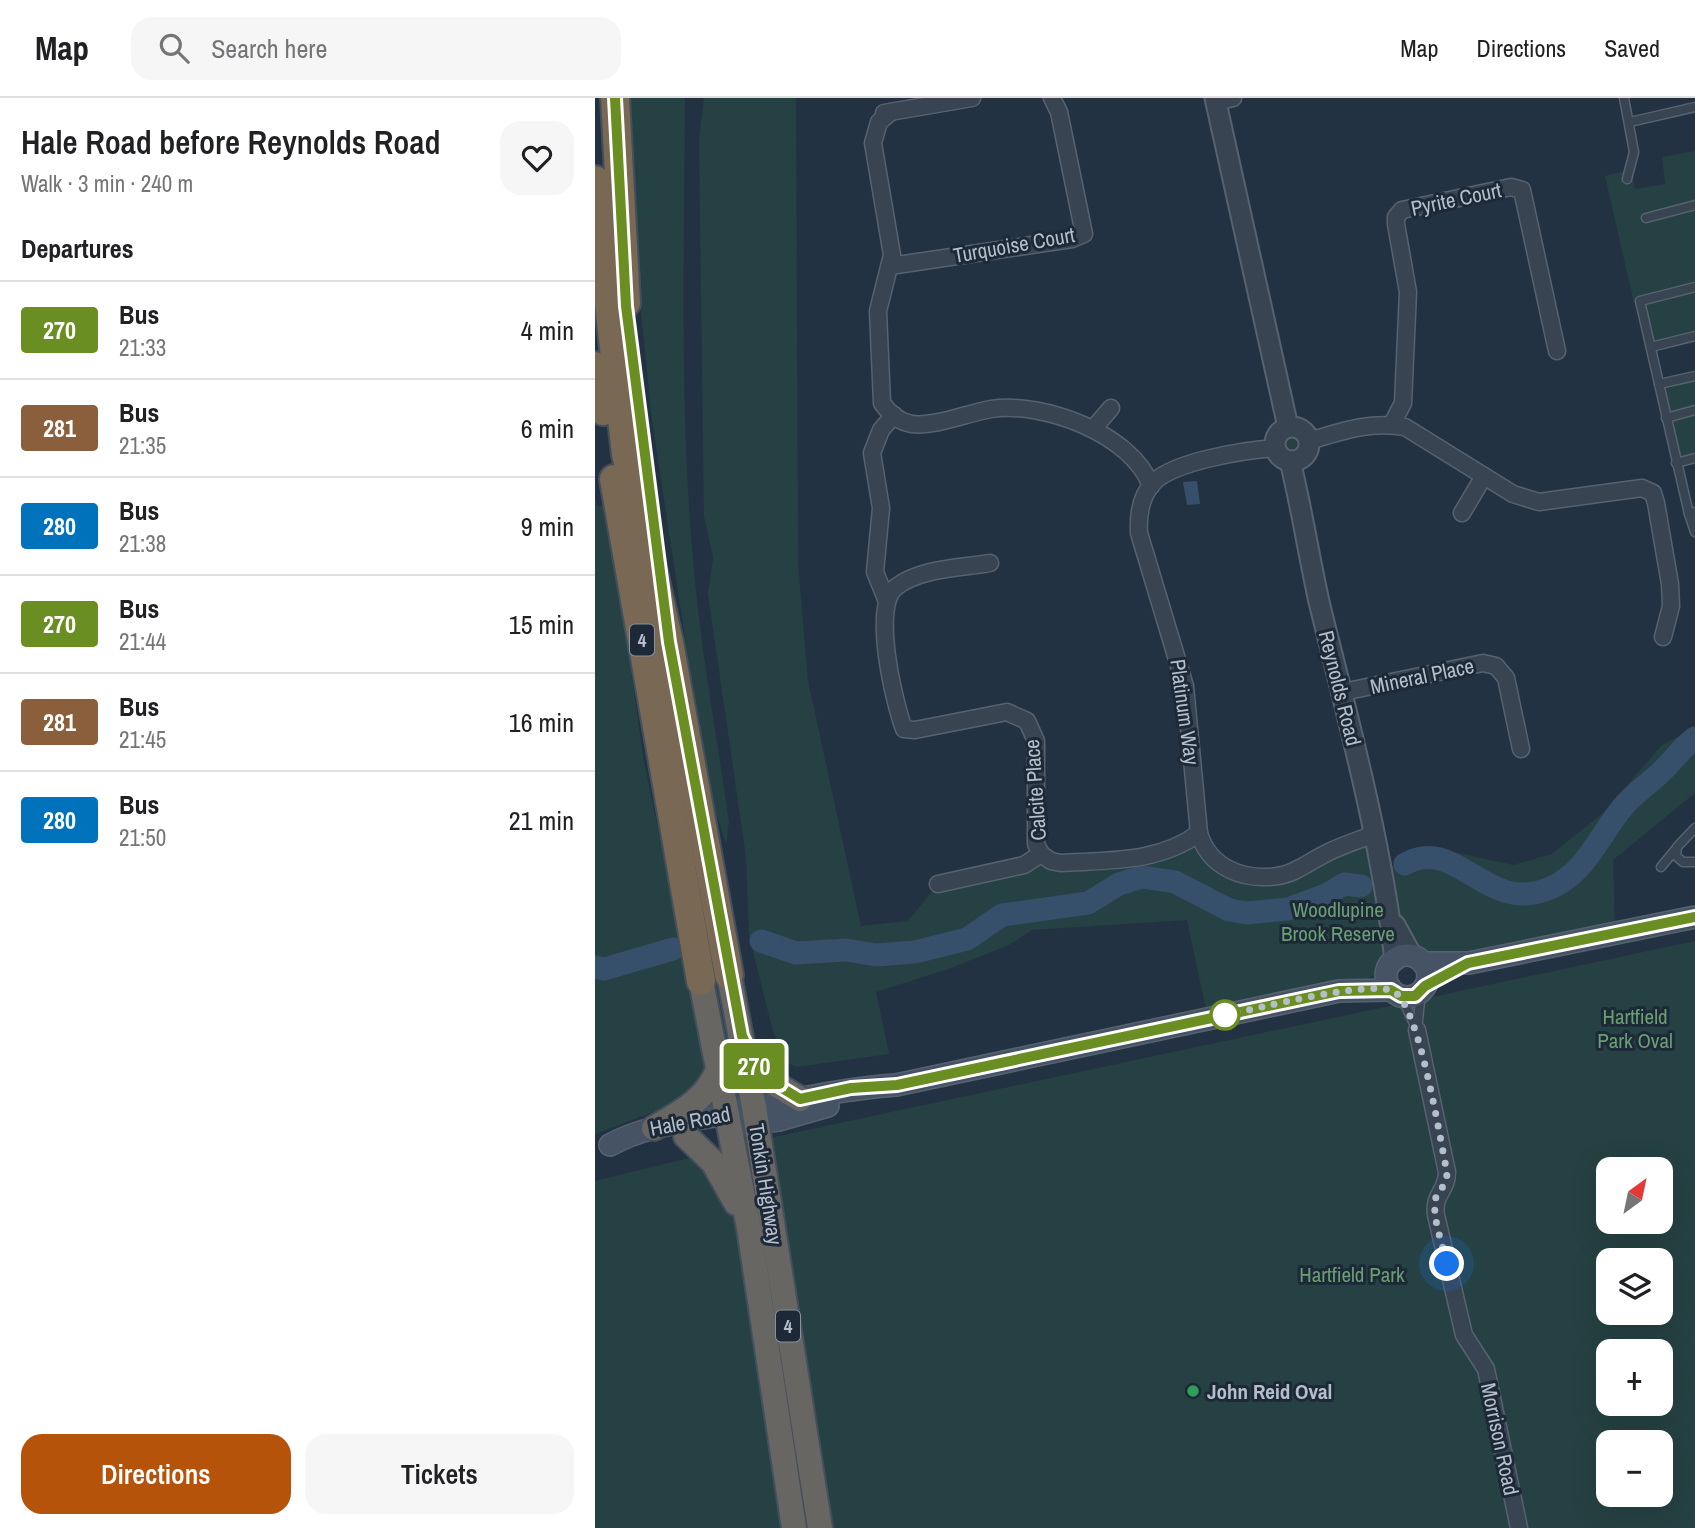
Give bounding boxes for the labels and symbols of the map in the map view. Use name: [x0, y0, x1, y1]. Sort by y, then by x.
street label: Pyrite Court: [1408, 175, 1504, 223]
street label: Turquoise Court: [951, 220, 1077, 270]
road number: 4: [630, 624, 654, 656]
street label: Reynolds Road: [1312, 627, 1368, 749]
street label: Mineral Place: [1367, 651, 1477, 701]
street label: Platinum Way: [1163, 657, 1207, 767]
street label: Calcite Place: [1017, 738, 1053, 842]
park label: Woodlupine Brook Reserve: [1281, 895, 1395, 948]
unlabelled marker: [1210, 1000, 1240, 1030]
park label: Hartfield Park Oval: [1597, 1002, 1673, 1055]
line badge: 270: [714, 1043, 794, 1089]
street label: Hale Road: [647, 1099, 733, 1143]
street label: Tonkin Highway: [742, 1121, 790, 1247]
north arrow: [1596, 1157, 1673, 1234]
your location: [1429, 1246, 1464, 1281]
park label: Hartfield Park: [1299, 1260, 1405, 1289]
road number: 4: [776, 1310, 800, 1342]
place label: John Reid Oval: [1207, 1377, 1332, 1406]
street label: Morrison Road: [1474, 1380, 1526, 1498]
marker: John Reid Oval: [1185, 1383, 1201, 1399]

